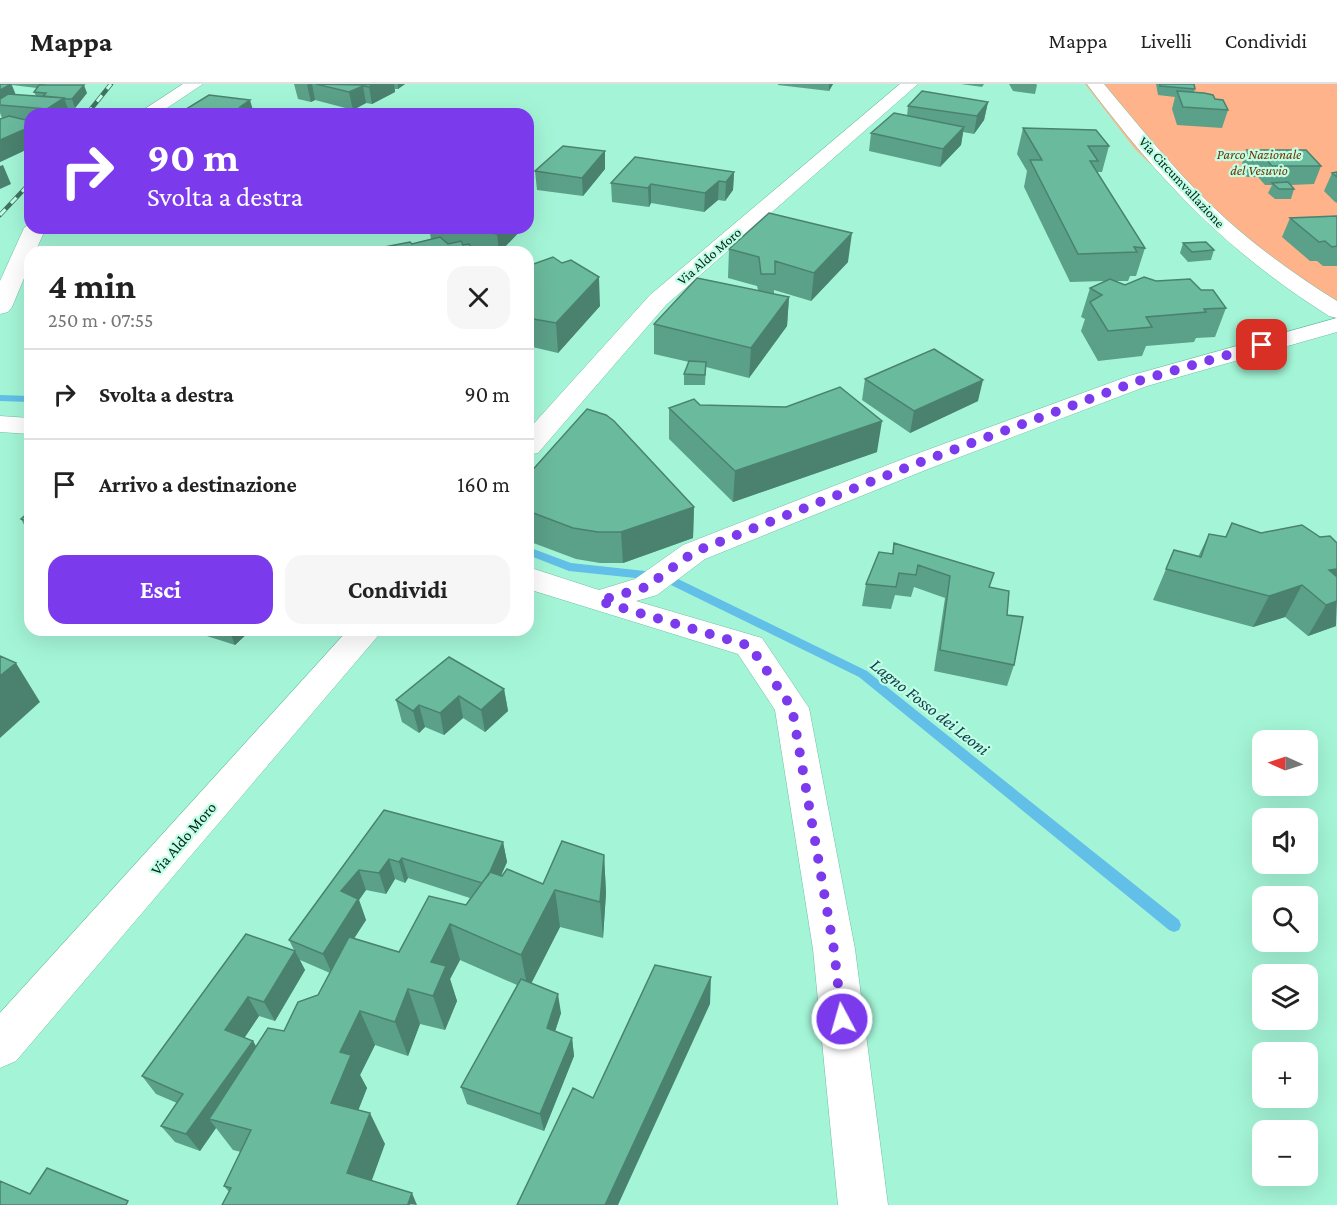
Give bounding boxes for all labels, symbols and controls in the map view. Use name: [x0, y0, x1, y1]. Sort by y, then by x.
text: Mappa: [30, 26, 113, 57]
text: Mappa: [1049, 29, 1107, 53]
text: Livelli: [1140, 29, 1192, 53]
text: Condividi: [1225, 29, 1307, 53]
icon: right: [48, 132, 126, 210]
text: 90 m: [147, 133, 239, 180]
street label: Via Circumvallazione: [1136, 133, 1228, 231]
park label: Parco Nazionale del Vesuvio: [1217, 146, 1302, 178]
text: Svolta a destra: [147, 182, 303, 212]
street label: Via Aldo Moro: [674, 224, 744, 288]
text: 4 min: [48, 266, 136, 306]
button: close: [447, 266, 510, 329]
text: 250 m · 07:55: [48, 309, 153, 331]
pin: [1236, 319, 1287, 370]
icon: arrive: [1245, 328, 1278, 361]
icon: right: [48, 378, 81, 411]
text: Svolta a destra: [99, 382, 234, 407]
text: 90 m: [465, 382, 510, 407]
icon: arrive: [48, 468, 81, 501]
text: Arrivo a destinazione: [99, 472, 297, 497]
text: 160 m: [457, 472, 510, 497]
button: Esci: [48, 555, 273, 624]
button: Condividi: [285, 555, 510, 624]
water label: Lagno Fosso dei Leoni: [867, 654, 993, 760]
north arrow: [1252, 730, 1318, 796]
map controls: [1252, 730, 1318, 1186]
street label: Via Aldo Moro: [147, 799, 220, 878]
button: sound: [1252, 808, 1318, 874]
button: search: [1252, 886, 1318, 952]
button: layers: [1252, 964, 1318, 1030]
position arrow: [810, 987, 874, 1051]
button: +: [1252, 1042, 1318, 1108]
button: −: [1252, 1120, 1318, 1186]

